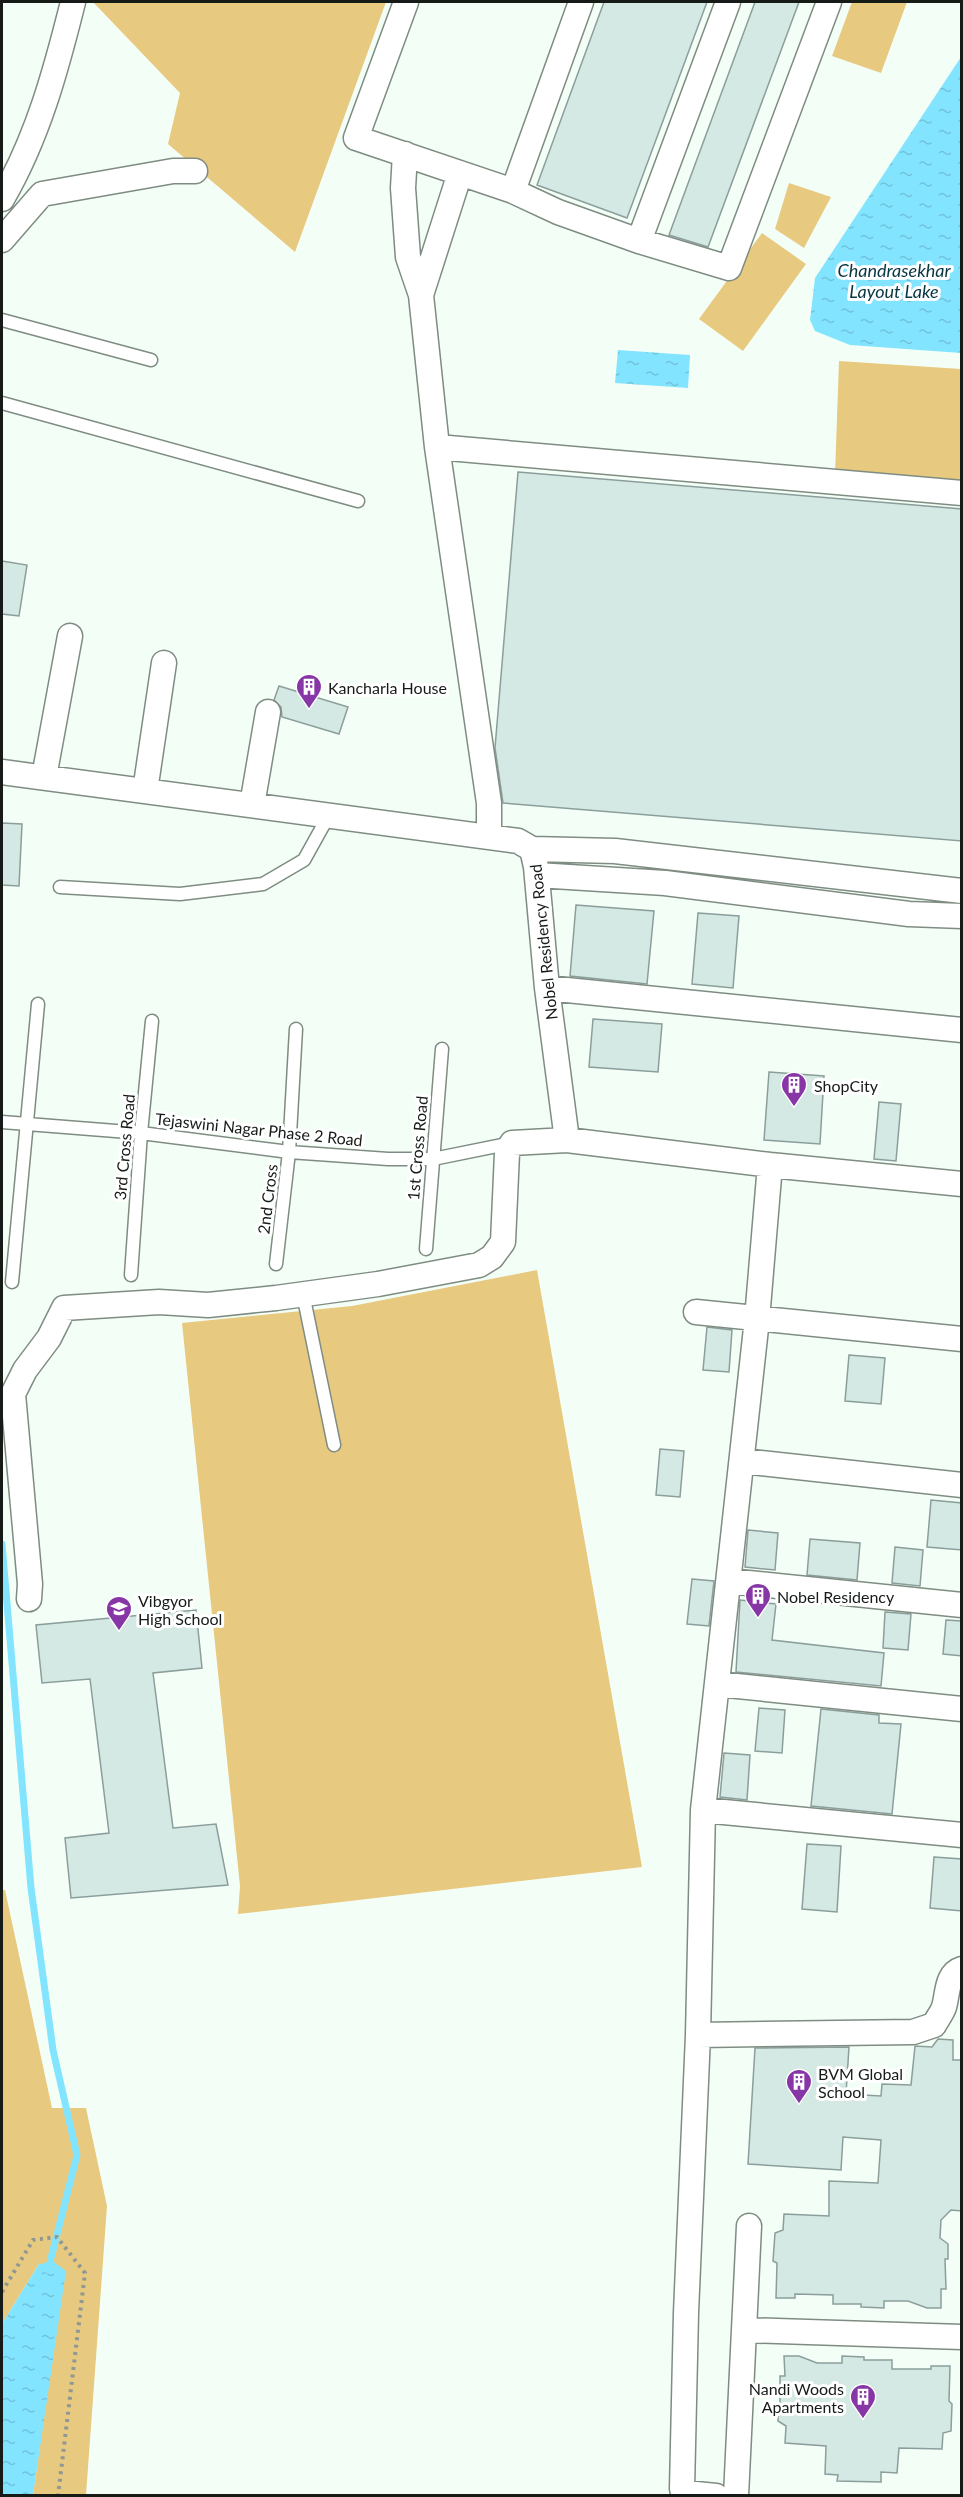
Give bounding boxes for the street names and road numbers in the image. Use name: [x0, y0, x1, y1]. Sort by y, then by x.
street label: Nobel Residency Road: [525, 863, 561, 1021]
street label: 3rd Cross Road: [110, 1093, 138, 1201]
street label: 1st Cross Road: [403, 1095, 431, 1201]
street label: Tejaswini Nagar Phase 2 Road: [154, 1109, 364, 1149]
street label: 2nd Cross: [253, 1163, 281, 1235]

